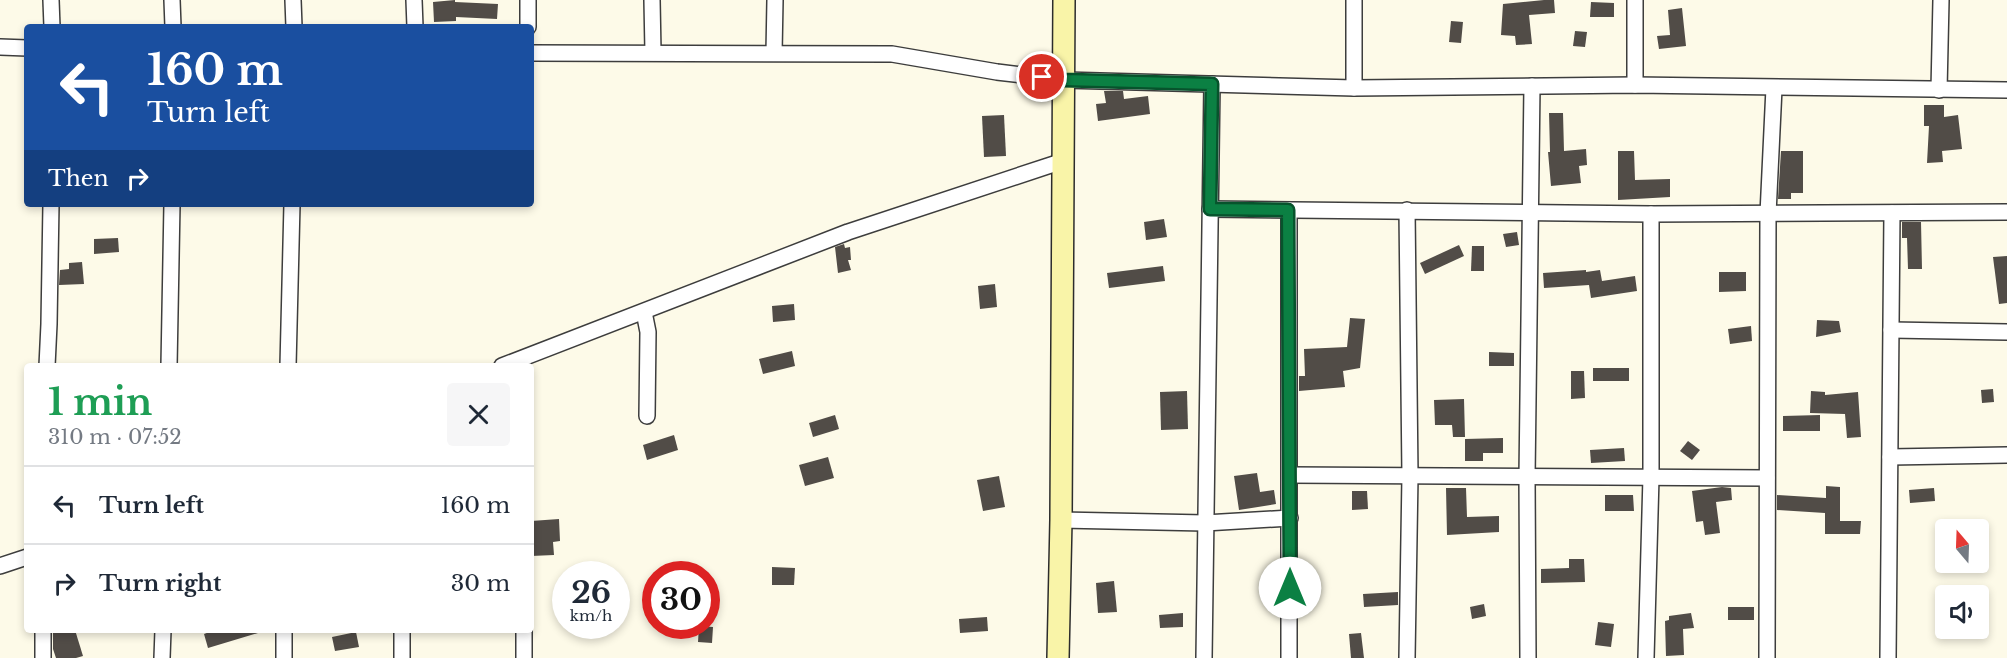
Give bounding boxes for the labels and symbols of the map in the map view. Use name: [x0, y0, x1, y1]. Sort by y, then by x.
pin: [1016, 51, 1067, 102]
north arrow: [1935, 519, 1989, 573]
position arrow: [1258, 556, 1322, 620]
speed limit sign: 30: [642, 561, 720, 639]

